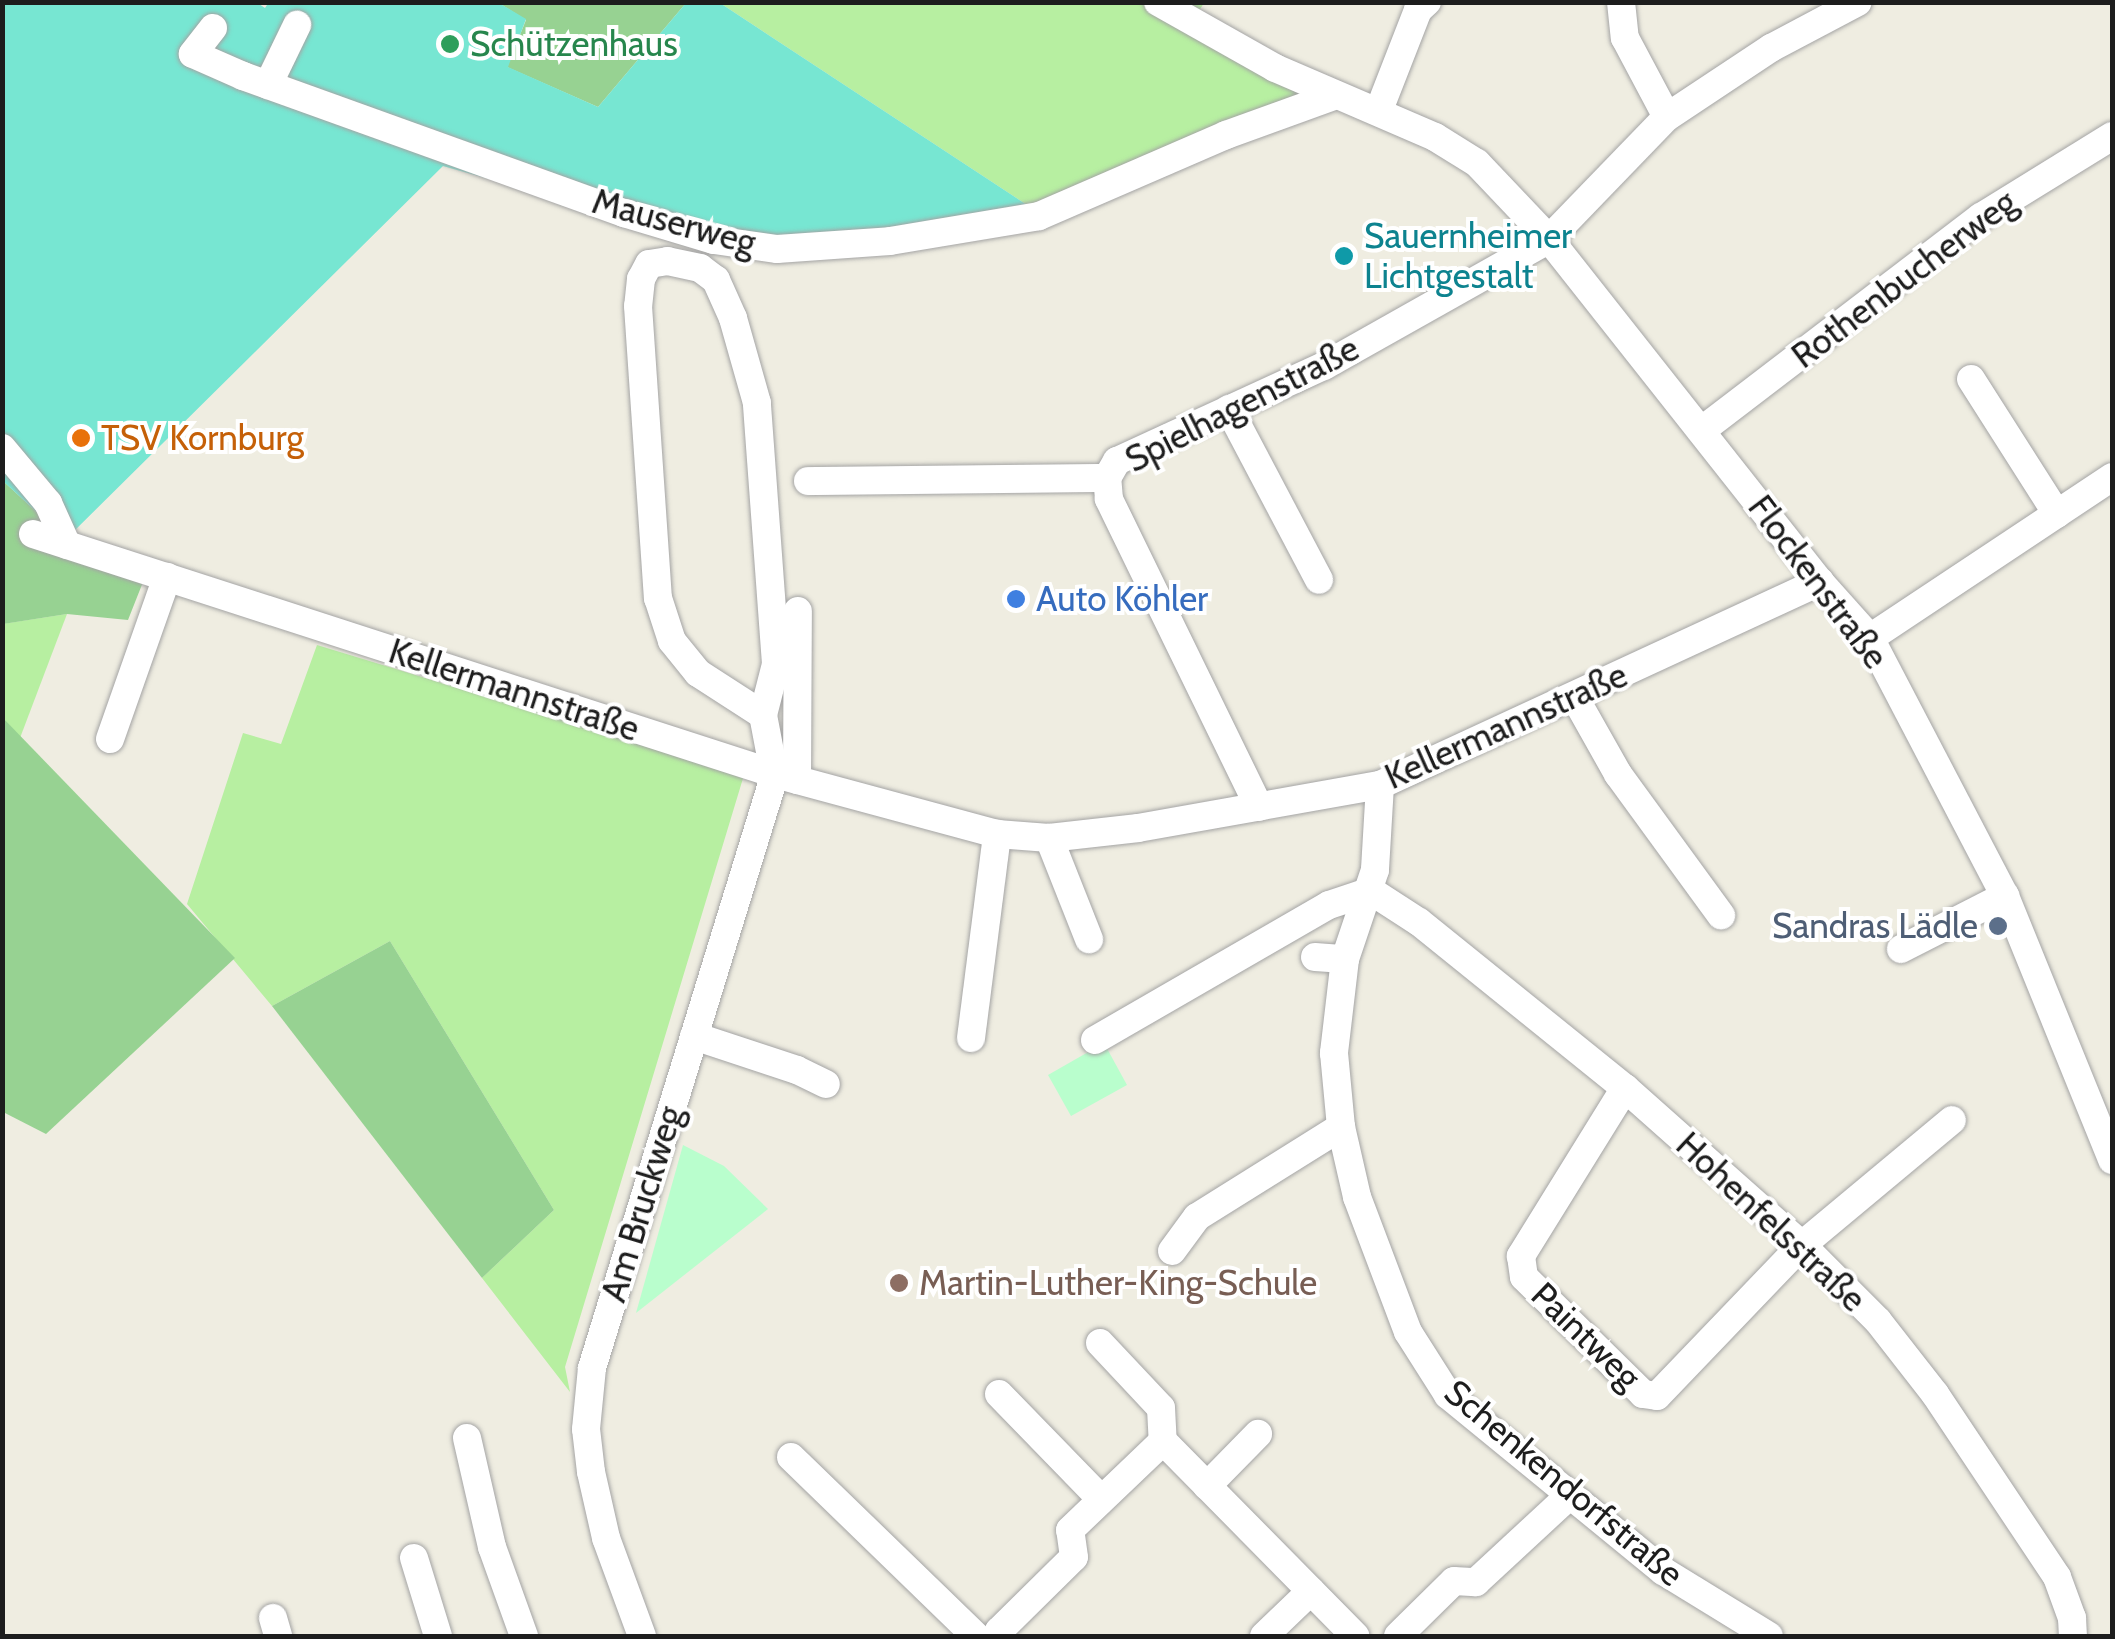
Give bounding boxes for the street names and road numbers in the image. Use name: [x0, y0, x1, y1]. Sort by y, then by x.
street label: Mauserweg: [588, 180, 760, 264]
street label: Rothenbucherweg: [1784, 181, 2024, 377]
street label: Spielhagenstraße: [1118, 327, 1366, 481]
street label: Flockenstraße: [1739, 487, 1897, 677]
street label: Kellermannstraße: [384, 630, 644, 750]
street label: Kellermannstraße: [1379, 654, 1633, 798]
street label: Am Bruckweg: [592, 1101, 692, 1307]
street label: Hohenfelsstraße: [1668, 1124, 1874, 1320]
street label: Paintweg: [1523, 1274, 1649, 1398]
street label: Schenkendorfstraße: [1436, 1371, 1692, 1595]

